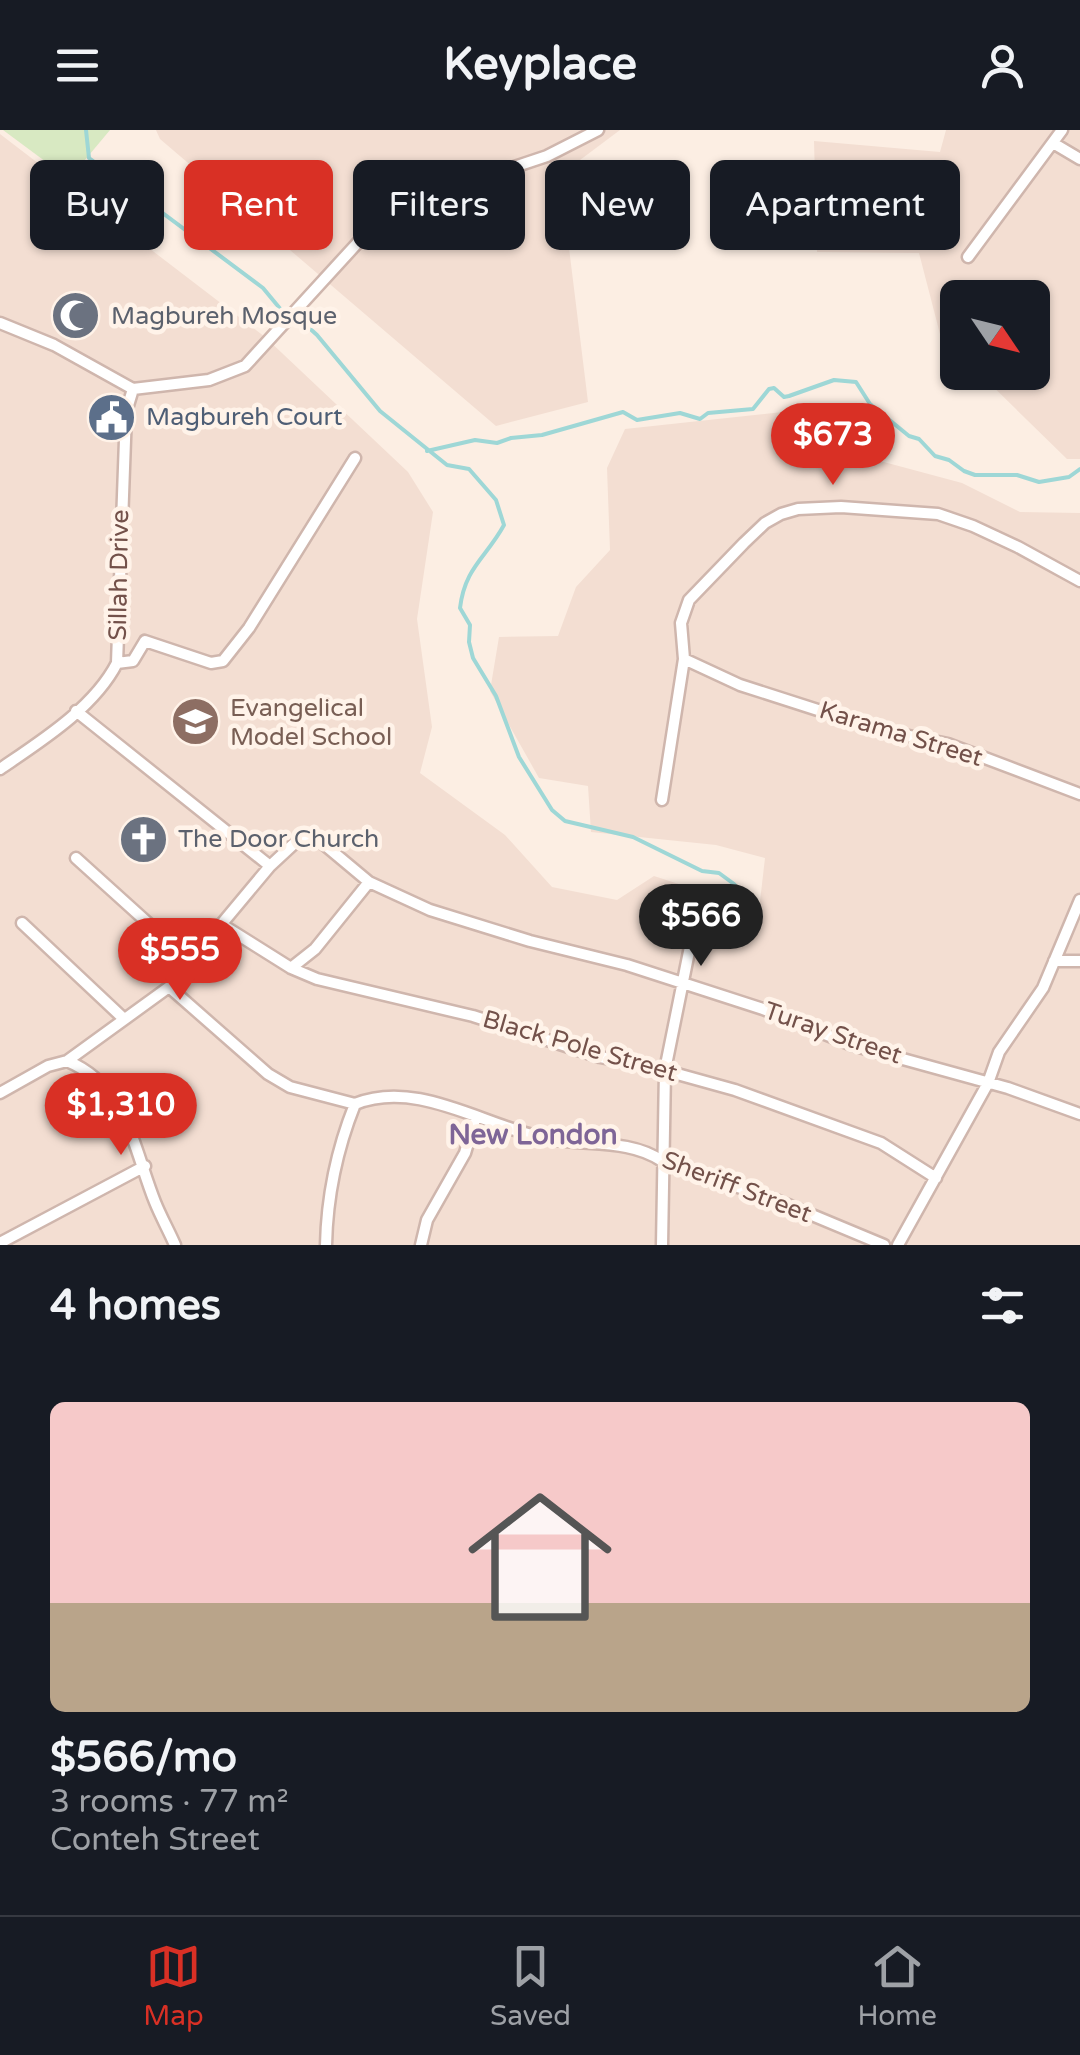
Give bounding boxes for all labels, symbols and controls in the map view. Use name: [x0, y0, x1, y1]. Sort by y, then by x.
icon: menu: [50, 38, 105, 93]
text: Keyplace: [443, 38, 637, 92]
icon: person: [975, 38, 1030, 93]
chip: Buy: [30, 160, 164, 250]
chip: Rent: [184, 160, 333, 250]
chip: Filters: [353, 160, 525, 250]
chip: New: [545, 160, 690, 250]
chip: Apartment: [710, 160, 960, 250]
north arrow: [940, 280, 1050, 390]
map controls: [940, 280, 1050, 390]
mosque icon: Magbureh Mosque: [50, 290, 102, 342]
place label: Magbureh Mosque: [111, 301, 337, 331]
public building icon: Magbureh Court: [85, 391, 137, 443]
place label: Magbureh Court: [146, 402, 343, 432]
pin: $673: [774, 403, 892, 488]
text: $673: [793, 416, 873, 454]
street label: Sillah Drive: [103, 509, 135, 641]
place label: Evangelical Model School: [230, 693, 392, 752]
street label: Karama Street: [816, 695, 987, 773]
school or university icon: Evangelical Model School: [169, 696, 221, 748]
church icon: The Door Church: [117, 813, 169, 865]
place label: The Door Church: [178, 824, 379, 854]
pin: $566: [642, 884, 760, 969]
text: $566: [661, 897, 741, 935]
pin: $555: [121, 918, 239, 1003]
text: $555: [140, 931, 220, 969]
street label: Turay Street: [760, 995, 906, 1071]
street label: Black Pole Street: [479, 1004, 681, 1088]
pin: $1,310: [40, 1073, 202, 1158]
text: $1,310: [67, 1086, 175, 1124]
district label: New London: [448, 1118, 618, 1152]
street label: Sheriff Street: [658, 1145, 816, 1229]
icon: filters: [975, 1278, 1030, 1333]
text: 4 homes: [50, 1280, 221, 1331]
icon: home: [450, 1467, 630, 1647]
text: $566/mo: [50, 1732, 237, 1783]
text: 3 rooms · 77 m²: [50, 1783, 289, 1821]
text: Conteh Street: [50, 1821, 260, 1859]
tab: Map: [143, 1939, 204, 2033]
tab: Saved: [490, 1939, 571, 2033]
tab: Home: [857, 1939, 937, 2033]

